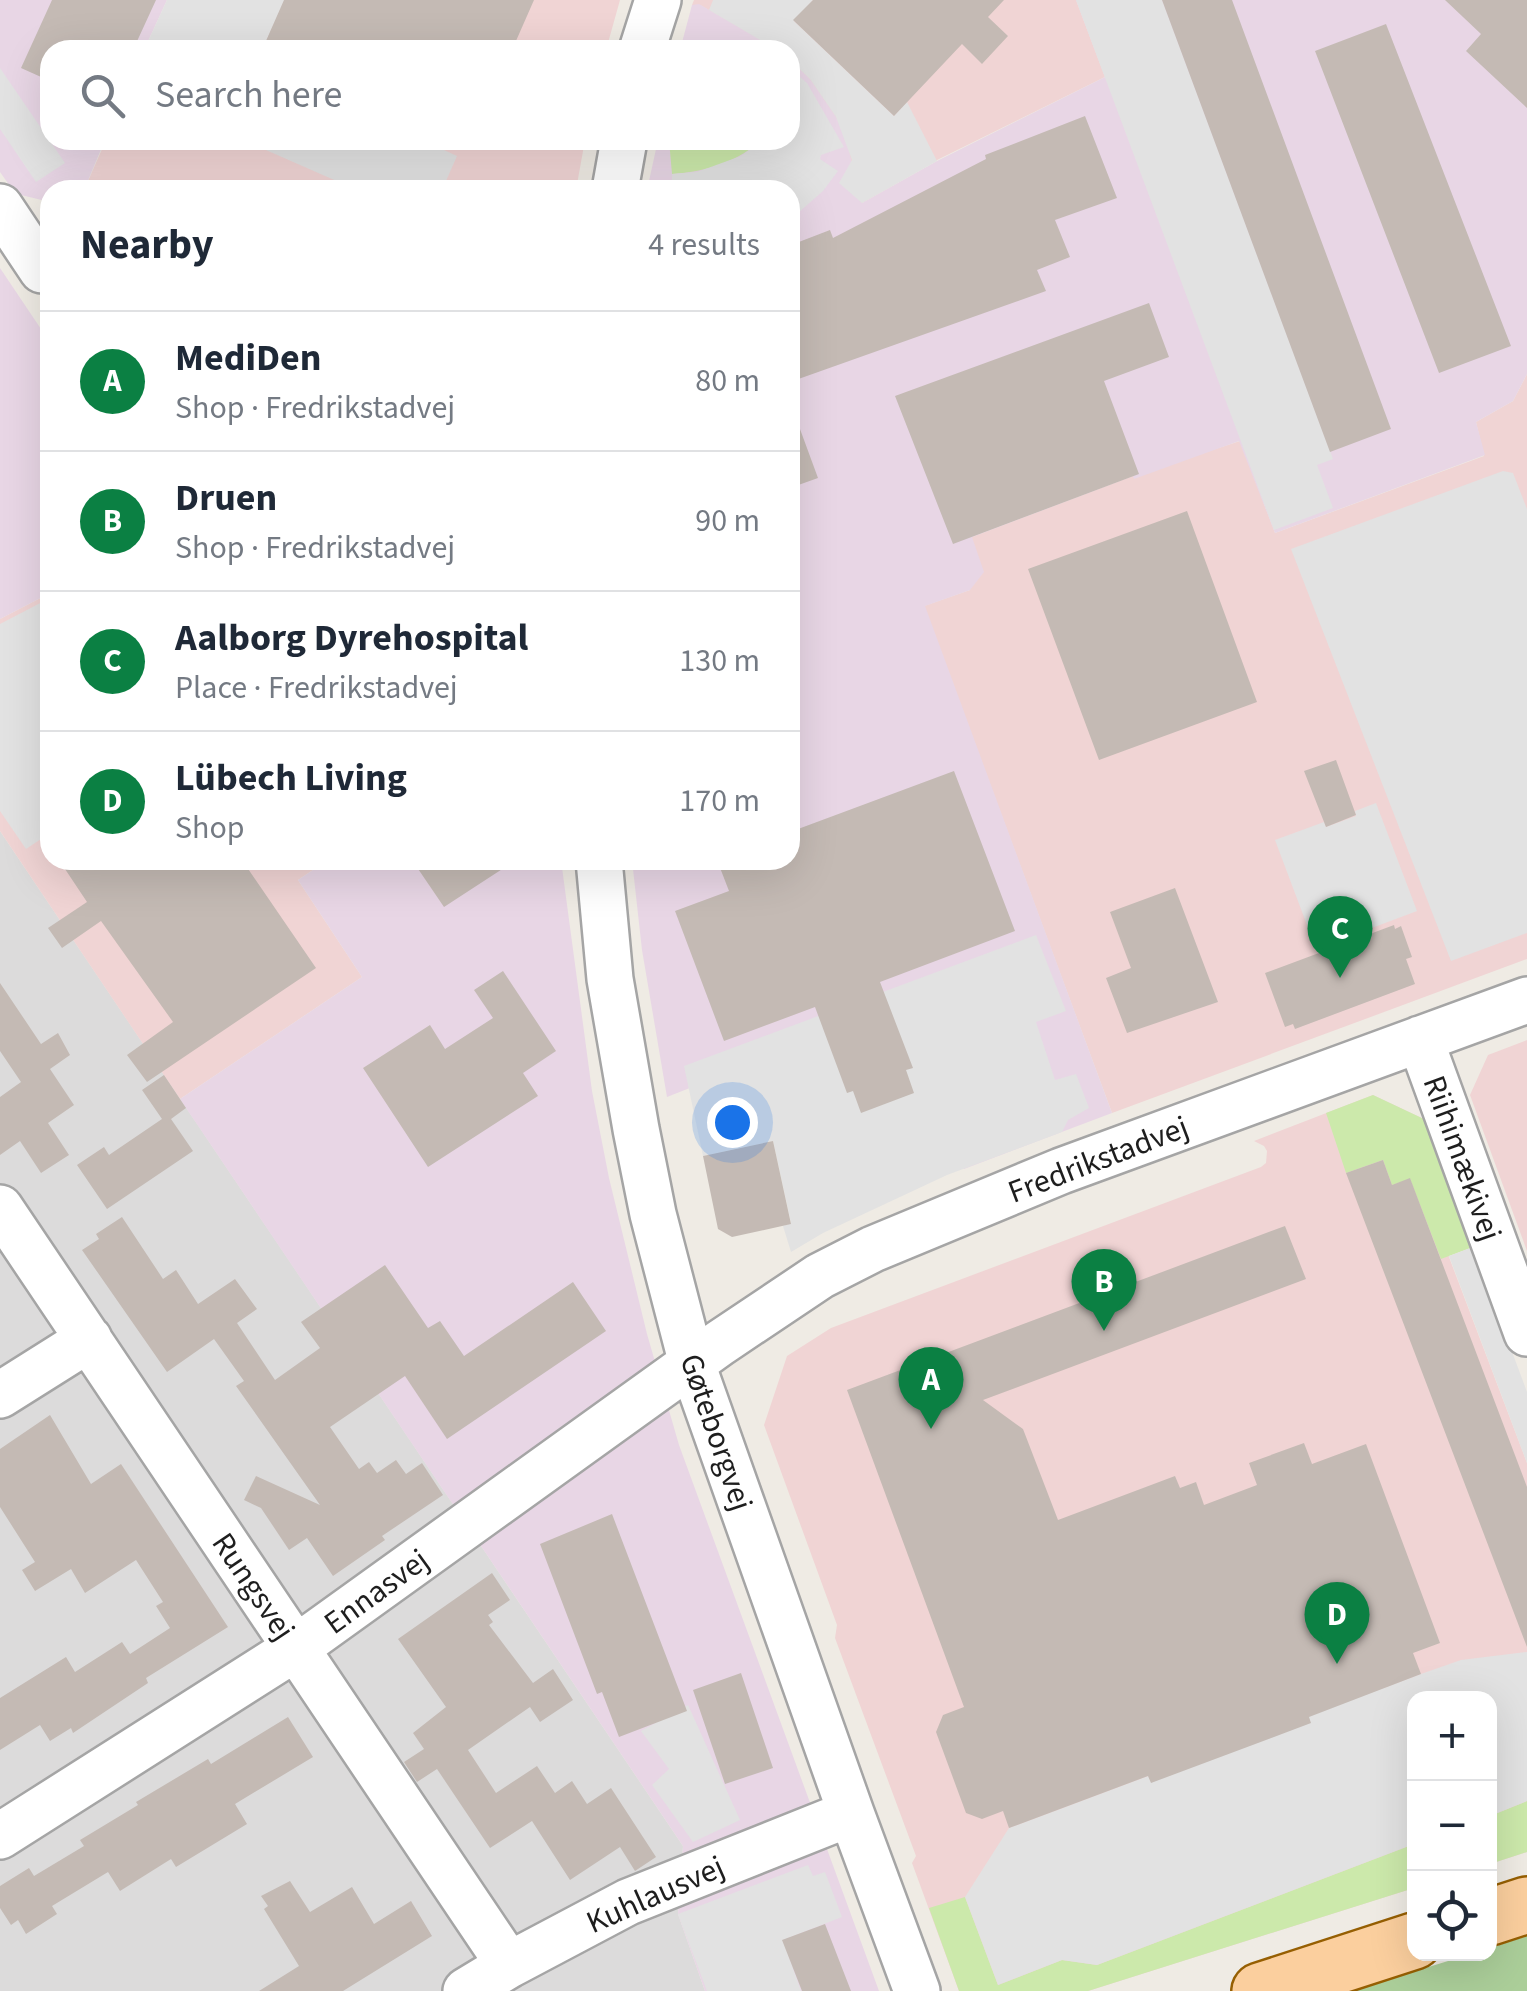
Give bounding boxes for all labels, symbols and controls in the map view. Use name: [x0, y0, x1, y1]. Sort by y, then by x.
search box: [40, 40, 800, 150]
icon: search: [75, 68, 130, 123]
text: Search here: [155, 68, 342, 122]
text: Nearby: [80, 215, 214, 275]
text: 4 results: [648, 222, 760, 268]
text: MediDen: [175, 331, 321, 385]
text: A: [103, 358, 122, 404]
text: 80 m: [695, 358, 760, 404]
text: Shop · Fredrikstadvej: [175, 385, 455, 431]
text: Druen: [175, 471, 277, 525]
text: B: [103, 498, 122, 544]
text: 90 m: [695, 498, 760, 544]
text: Shop · Fredrikstadvej: [175, 525, 455, 571]
text: Aalborg Dyrehospital: [175, 611, 528, 665]
text: C: [103, 638, 122, 684]
text: 130 m: [679, 638, 760, 684]
text: Place · Fredrikstadvej: [175, 665, 458, 711]
text: Lübech Living: [175, 751, 407, 805]
text: D: [102, 778, 123, 824]
text: 170 m: [679, 778, 760, 824]
text: Shop: [175, 805, 245, 851]
pin: C: [1308, 896, 1372, 978]
street label: Riihimækivej: [1411, 1069, 1513, 1247]
your location: [707, 1097, 758, 1148]
street label: Fredrikstadvej: [1002, 1104, 1195, 1215]
pin: B: [1072, 1248, 1136, 1331]
pin: A: [898, 1346, 964, 1429]
street label: Gøteborgvej: [668, 1348, 764, 1517]
street label: Rungsvej: [200, 1523, 306, 1650]
street label: Ennasvej: [315, 1538, 439, 1646]
pin: D: [1304, 1582, 1370, 1664]
map controls: [1407, 1691, 1497, 1961]
button: +: [1407, 1691, 1497, 1781]
button: −: [1407, 1781, 1497, 1871]
street label: Kuhlausvej: [579, 1844, 732, 1946]
button: locate: [1407, 1871, 1497, 1961]

